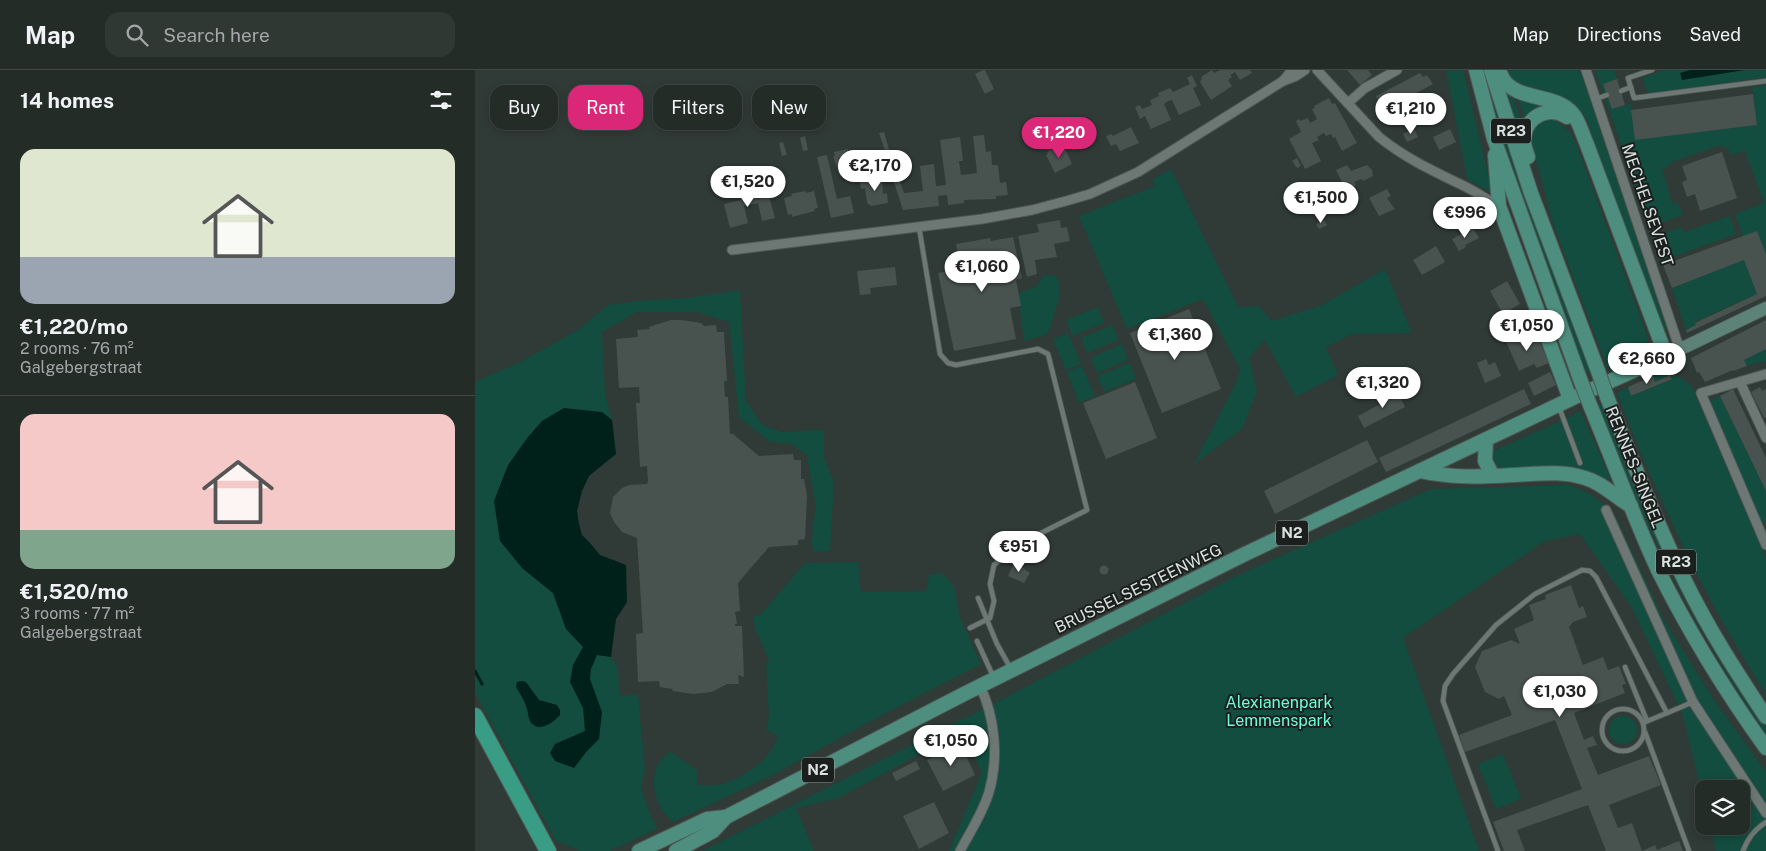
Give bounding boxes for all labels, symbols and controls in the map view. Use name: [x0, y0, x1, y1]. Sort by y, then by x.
search box: [105, 12, 455, 57]
text: Map: [25, 21, 75, 49]
icon: search: [123, 21, 151, 49]
text: Search here: [163, 24, 270, 46]
text: Map: [1512, 24, 1549, 45]
text: Directions: [1577, 24, 1662, 45]
text: Saved: [1690, 24, 1741, 45]
chip: Buy: [490, 85, 558, 130]
chip: Rent: [568, 85, 643, 130]
chip: Filters: [653, 85, 742, 130]
chip: New: [752, 85, 826, 130]
icon: filters: [427, 86, 455, 114]
text: 14 homes: [20, 88, 114, 113]
pin: €1,210: [1370, 92, 1452, 135]
text: €1,210: [1386, 99, 1436, 118]
pin: €1,220: [1018, 116, 1100, 159]
road number: R23: [1491, 118, 1531, 144]
text: €1,220: [1033, 123, 1085, 142]
street label: MECHELSEVEST: [1618, 141, 1678, 269]
pin: €2,170: [834, 150, 916, 192]
text: €2,170: [849, 156, 901, 175]
pin: €1,520: [707, 166, 789, 208]
text: €1,520: [722, 172, 774, 191]
icon: home: [193, 181, 283, 271]
pin: €1,500: [1280, 182, 1362, 224]
text: €1,500: [1294, 188, 1348, 207]
pin: €996: [1435, 196, 1495, 239]
text: €996: [1444, 203, 1486, 222]
pin: €1,060: [941, 250, 1023, 293]
text: €1,060: [956, 257, 1008, 276]
pin: €1,050: [1486, 310, 1568, 352]
text: €1,220/mo: [20, 314, 128, 339]
text: €1,050: [1500, 316, 1554, 335]
pin: €1,360: [1134, 318, 1216, 361]
text: €1,360: [1148, 325, 1202, 344]
text: 2 rooms · 76 m²: [20, 339, 134, 358]
pin: €2,660: [1606, 342, 1688, 385]
text: €2,660: [1619, 349, 1675, 368]
text: Galgebergstraat: [20, 358, 142, 377]
pin: €1,320: [1342, 366, 1424, 409]
text: €1,320: [1357, 373, 1409, 392]
street label: RENNES-SINGEL: [1601, 403, 1668, 531]
icon: home: [193, 447, 283, 537]
road number: N2: [1276, 520, 1308, 546]
pin: €951: [989, 530, 1049, 573]
text: €951: [1000, 537, 1038, 556]
street label: BRUSSELSESTEENWEG: [1052, 540, 1225, 637]
road number: R23: [1656, 550, 1696, 574]
text: €1,520/mo: [20, 579, 128, 604]
text: 3 rooms · 77 m²: [20, 604, 134, 623]
text: Galgebergstraat: [20, 623, 142, 642]
pin: €1,030: [1519, 676, 1601, 718]
text: €1,030: [1534, 682, 1586, 701]
park label: Alexianenpark Lemmenspark: [1225, 693, 1333, 730]
pin: €1,050: [910, 724, 992, 767]
text: €1,050: [924, 731, 978, 750]
road number: N2: [802, 758, 834, 782]
map controls: [1695, 780, 1750, 835]
button: layers: [1695, 780, 1750, 835]

